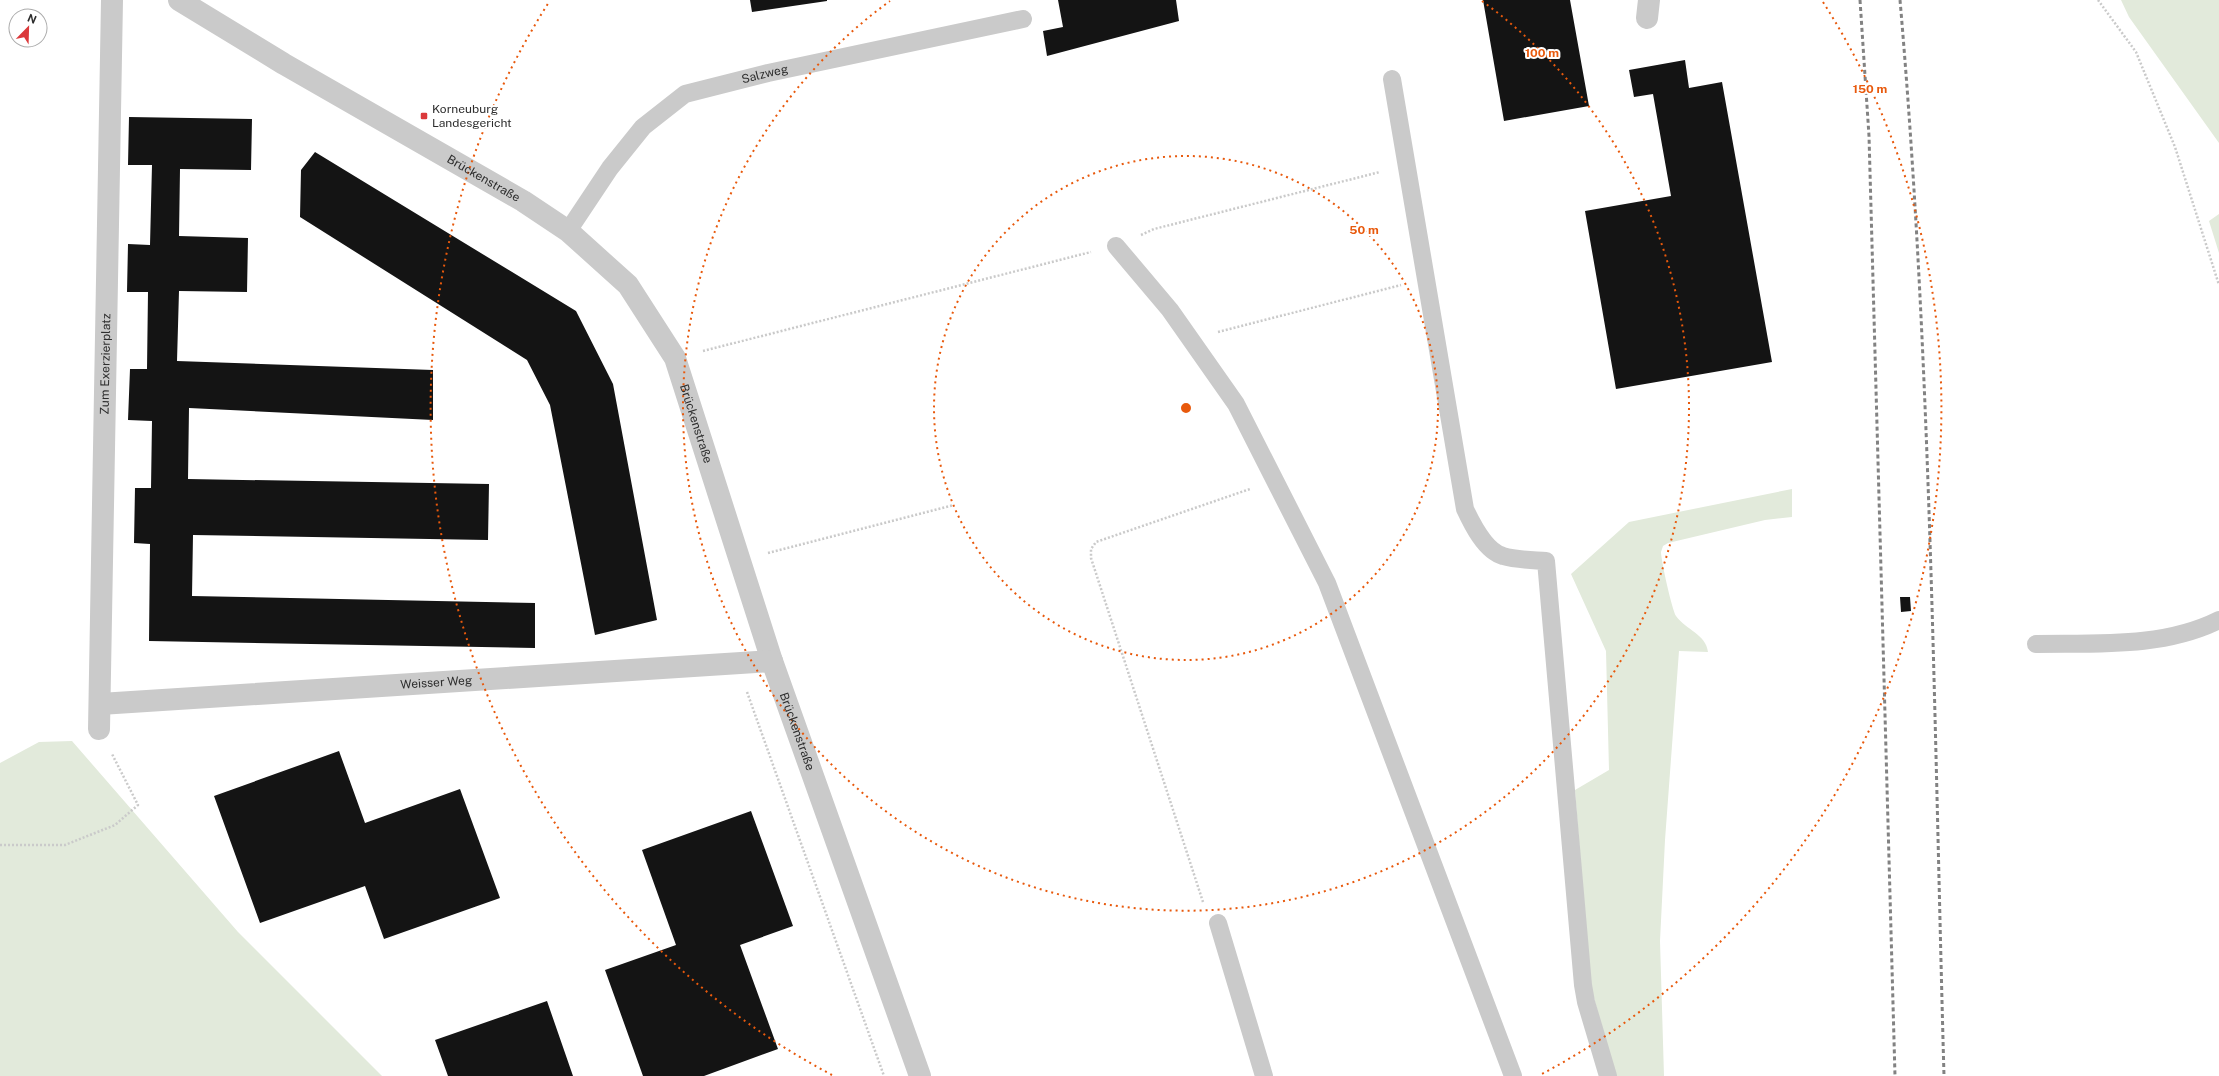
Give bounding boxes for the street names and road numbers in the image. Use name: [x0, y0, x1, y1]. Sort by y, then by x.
street label: Salzweg: [740, 62, 789, 86]
street label: Brückenstraße: [445, 152, 523, 205]
street label: Zum Exerzierplatz: [98, 313, 113, 415]
street label: Brückenstraße: [677, 382, 715, 465]
street label: Weisser Weg: [400, 673, 473, 692]
street label: Brückenstraße: [777, 690, 818, 773]

